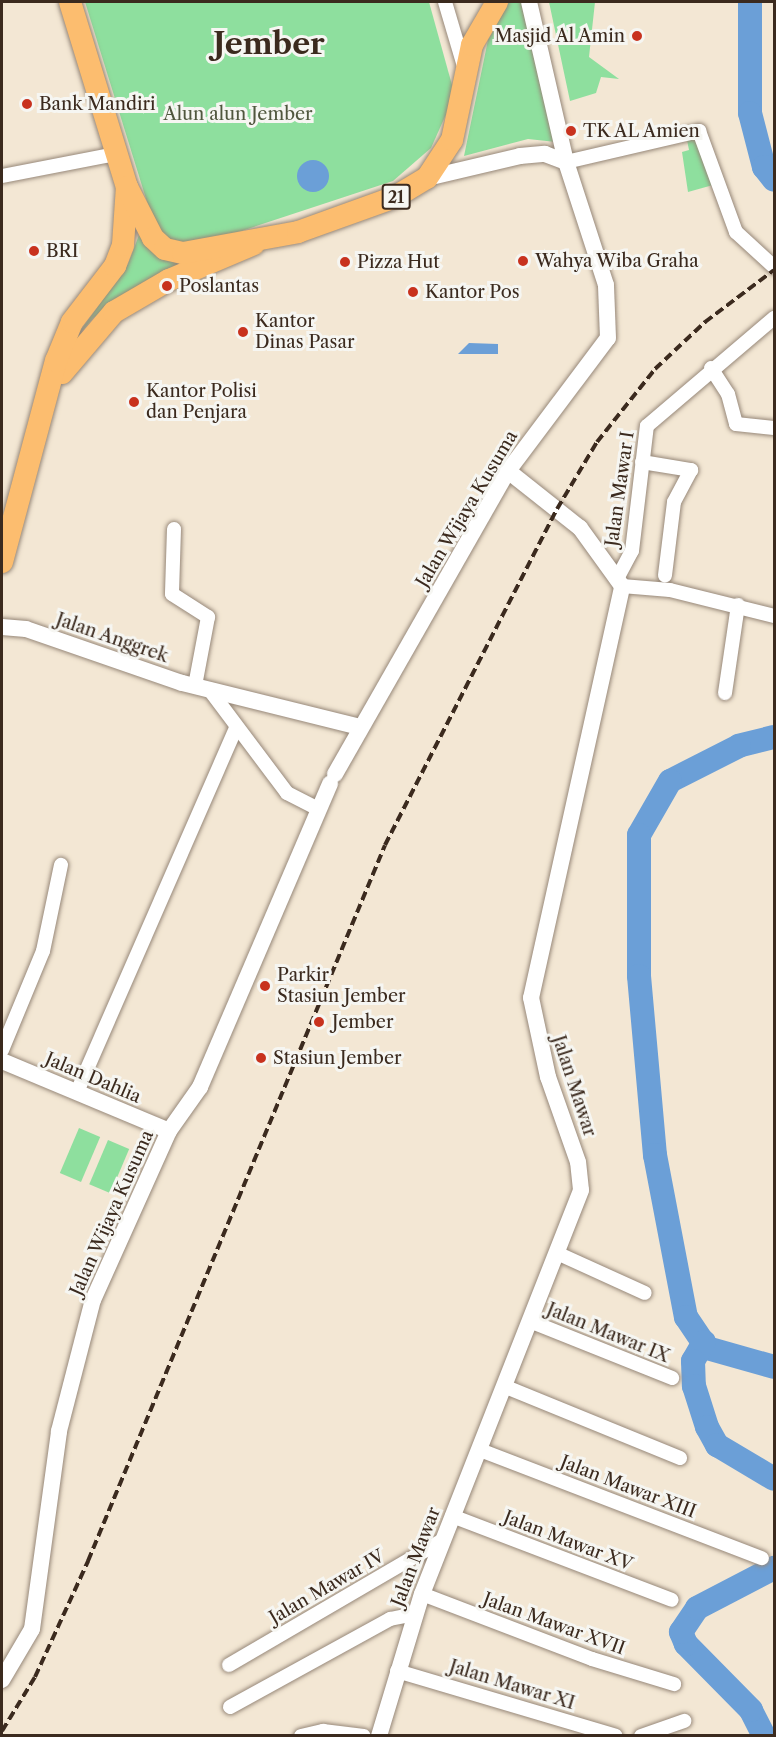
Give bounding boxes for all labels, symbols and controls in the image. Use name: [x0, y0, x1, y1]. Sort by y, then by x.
place label: Masjid Al Amin: [493, 25, 625, 47]
district label: Jember: [213, 26, 325, 62]
marker: Masjid Al Amin: [630, 29, 644, 43]
place label: Bank Mandiri: [39, 93, 156, 115]
marker: Bank Mandiri: [20, 97, 34, 111]
park label: Alun alun Jember: [163, 103, 313, 125]
place label: TK AL Amien: [583, 120, 702, 142]
marker: TK AL Amien: [564, 124, 578, 138]
road number: 21: [381, 184, 411, 210]
place label: BRI: [46, 240, 78, 262]
marker: BRI: [27, 244, 41, 258]
place label: Wahya Wiba Graha: [535, 250, 700, 272]
place label: Pizza Hut: [357, 251, 440, 273]
marker: Wahya Wiba Graha: [516, 254, 530, 268]
marker: Pizza Hut: [338, 255, 352, 269]
place label: Poslantas: [179, 275, 259, 297]
marker: Poslantas: [160, 279, 174, 293]
place label: Kantor Pos: [425, 281, 520, 303]
marker: Kantor Pos: [406, 285, 420, 299]
place label: Kantor Dinas Pasar: [255, 311, 355, 354]
marker: Kantor Dinas Pasar: [236, 325, 250, 339]
place label: Kantor Polisi dan Penjara: [146, 381, 257, 424]
marker: Kantor Polisi dan Penjara: [127, 395, 141, 409]
street label: Jalan Wijaya Kusuma: [411, 426, 523, 592]
street label: Jalan Mawar I: [601, 430, 639, 548]
street label: Jalan Anggrek: [53, 609, 171, 667]
place label: Parkir Stasiun Jember: [277, 965, 406, 1008]
marker: Parkir Stasiun Jember: [258, 979, 272, 993]
place label: Jember: [332, 1011, 394, 1033]
marker: Jember: [310, 1013, 328, 1031]
street label: Jalan Mawar: [547, 1033, 601, 1139]
place label: Stasiun Jember: [273, 1047, 402, 1069]
street label: Jalan Dahlia: [42, 1048, 144, 1108]
marker: Stasiun Jember: [254, 1051, 268, 1065]
street label: Jalan Wijaya Kusuma: [66, 1126, 158, 1300]
street label: Jalan Mawar IX: [543, 1298, 673, 1368]
street label: Jalan Mawar XIII: [557, 1451, 699, 1523]
street label: Jalan Mawar: [387, 1504, 445, 1610]
street label: Jalan Mawar XV: [500, 1506, 636, 1576]
street label: Jalan Mawar IV: [265, 1545, 389, 1629]
street label: Jalan Mawar XVII: [480, 1588, 628, 1660]
street label: Jalan Mawar XI: [446, 1656, 578, 1714]

